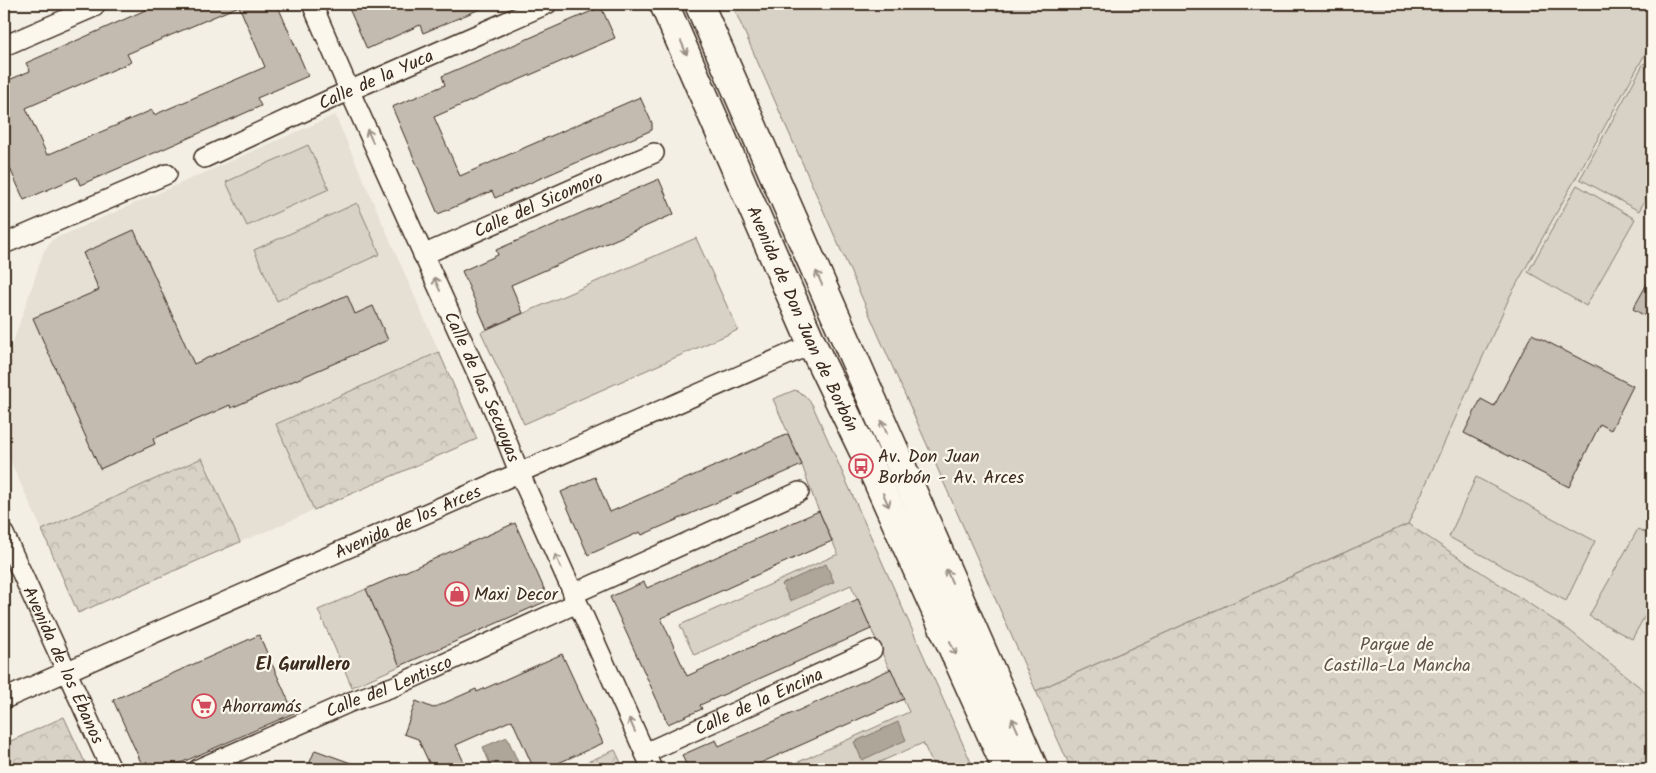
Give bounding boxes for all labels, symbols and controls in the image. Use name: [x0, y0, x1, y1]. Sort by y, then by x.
one-way arrow: [679, 40, 689, 55]
street label: Calle de la Yuca: [314, 43, 439, 119]
one-way arrow: [364, 129, 374, 144]
street label: Calle del Sicomoro: [470, 164, 608, 247]
street label: Avenida de Don Juan de Borbón: [738, 202, 865, 437]
one-way arrow: [813, 271, 823, 286]
one-way arrow: [431, 277, 441, 292]
street label: Calle de las Secuoyas: [435, 307, 527, 468]
one-way arrow: [879, 420, 889, 435]
place label: Av. Don Juan Borbón - Av. Arces: [878, 443, 1024, 493]
bus stop icon: Av. Don Juan Borbón - Av. Arces: [848, 453, 874, 479]
street label: Avenida de los Arces: [330, 478, 487, 568]
one-way arrow: [882, 492, 892, 507]
one-way arrow: [553, 554, 563, 569]
one-way arrow: [944, 569, 954, 584]
shop icon: Maxi Decor: [444, 581, 470, 607]
place label: Maxi Decor: [474, 581, 559, 610]
street label: Avenida de los Ébanos: [14, 582, 111, 750]
park label: Parque de Castilla-La Mancha: [1323, 631, 1471, 681]
one-way arrow: [948, 640, 958, 655]
street label: Calle del Lentisco: [321, 649, 458, 727]
district label: El Gurullero: [256, 650, 351, 680]
street label: Calle de la Encina: [690, 661, 828, 745]
supermarket icon: Ahorramás: [191, 693, 217, 719]
place label: Ahorramás: [222, 693, 302, 722]
one-way arrow: [627, 718, 637, 733]
one-way arrow: [1009, 718, 1019, 733]

